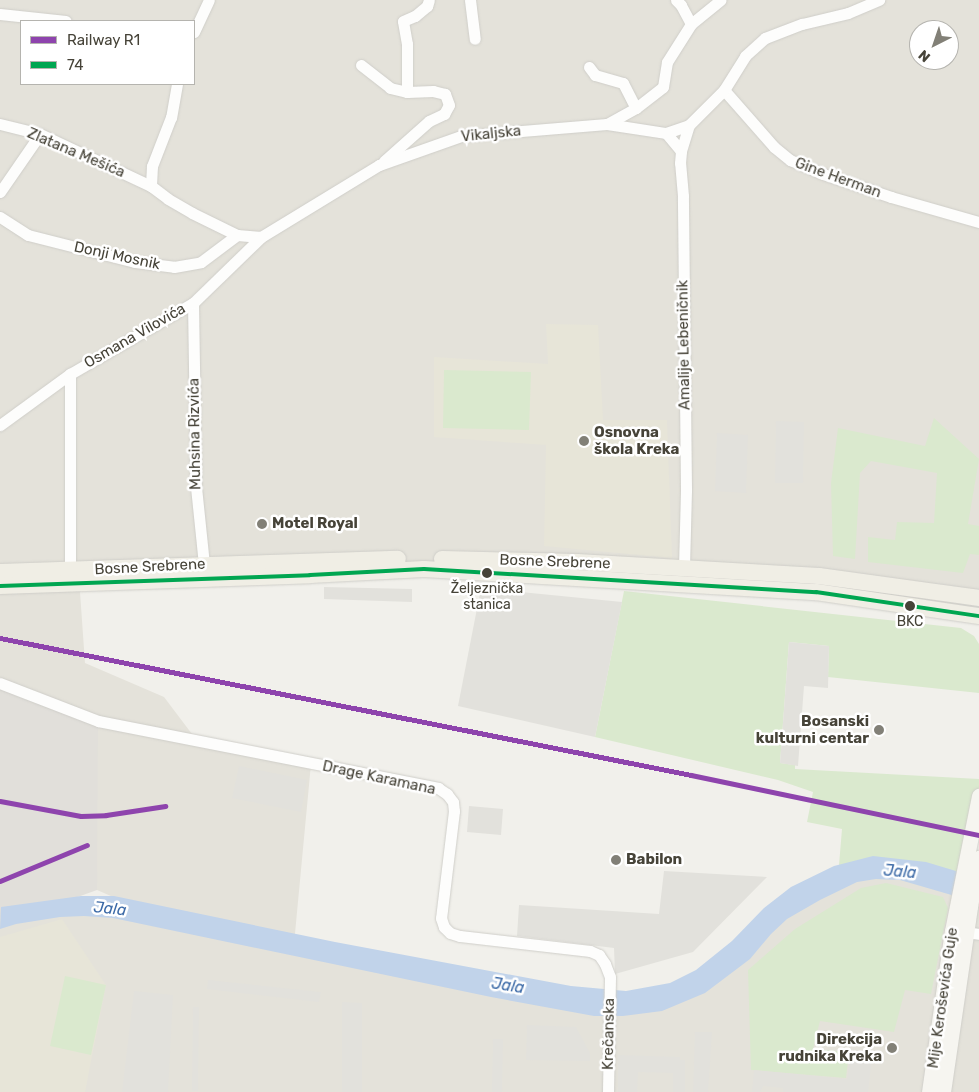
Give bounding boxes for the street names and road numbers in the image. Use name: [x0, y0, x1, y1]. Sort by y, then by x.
street label: Vikaljska: [460, 122, 522, 146]
street label: Zlatana Mešića: [25, 124, 127, 182]
street label: Gine Herman: [792, 154, 884, 202]
street label: Donji Mosnik: [72, 238, 162, 274]
street label: Amalije Lebeničnik: [674, 280, 694, 410]
street label: Osmana Vilovića: [81, 300, 189, 372]
street label: Muhsina Rizvića: [185, 378, 205, 490]
street label: Bosne Srebrene: [499, 551, 611, 573]
street label: Bosne Srebrene: [94, 555, 206, 579]
street label: Drage Karamana: [321, 757, 437, 799]
street label: Mije Keroševića Guje: [924, 926, 962, 1070]
street label: Krečanska: [599, 998, 619, 1070]

